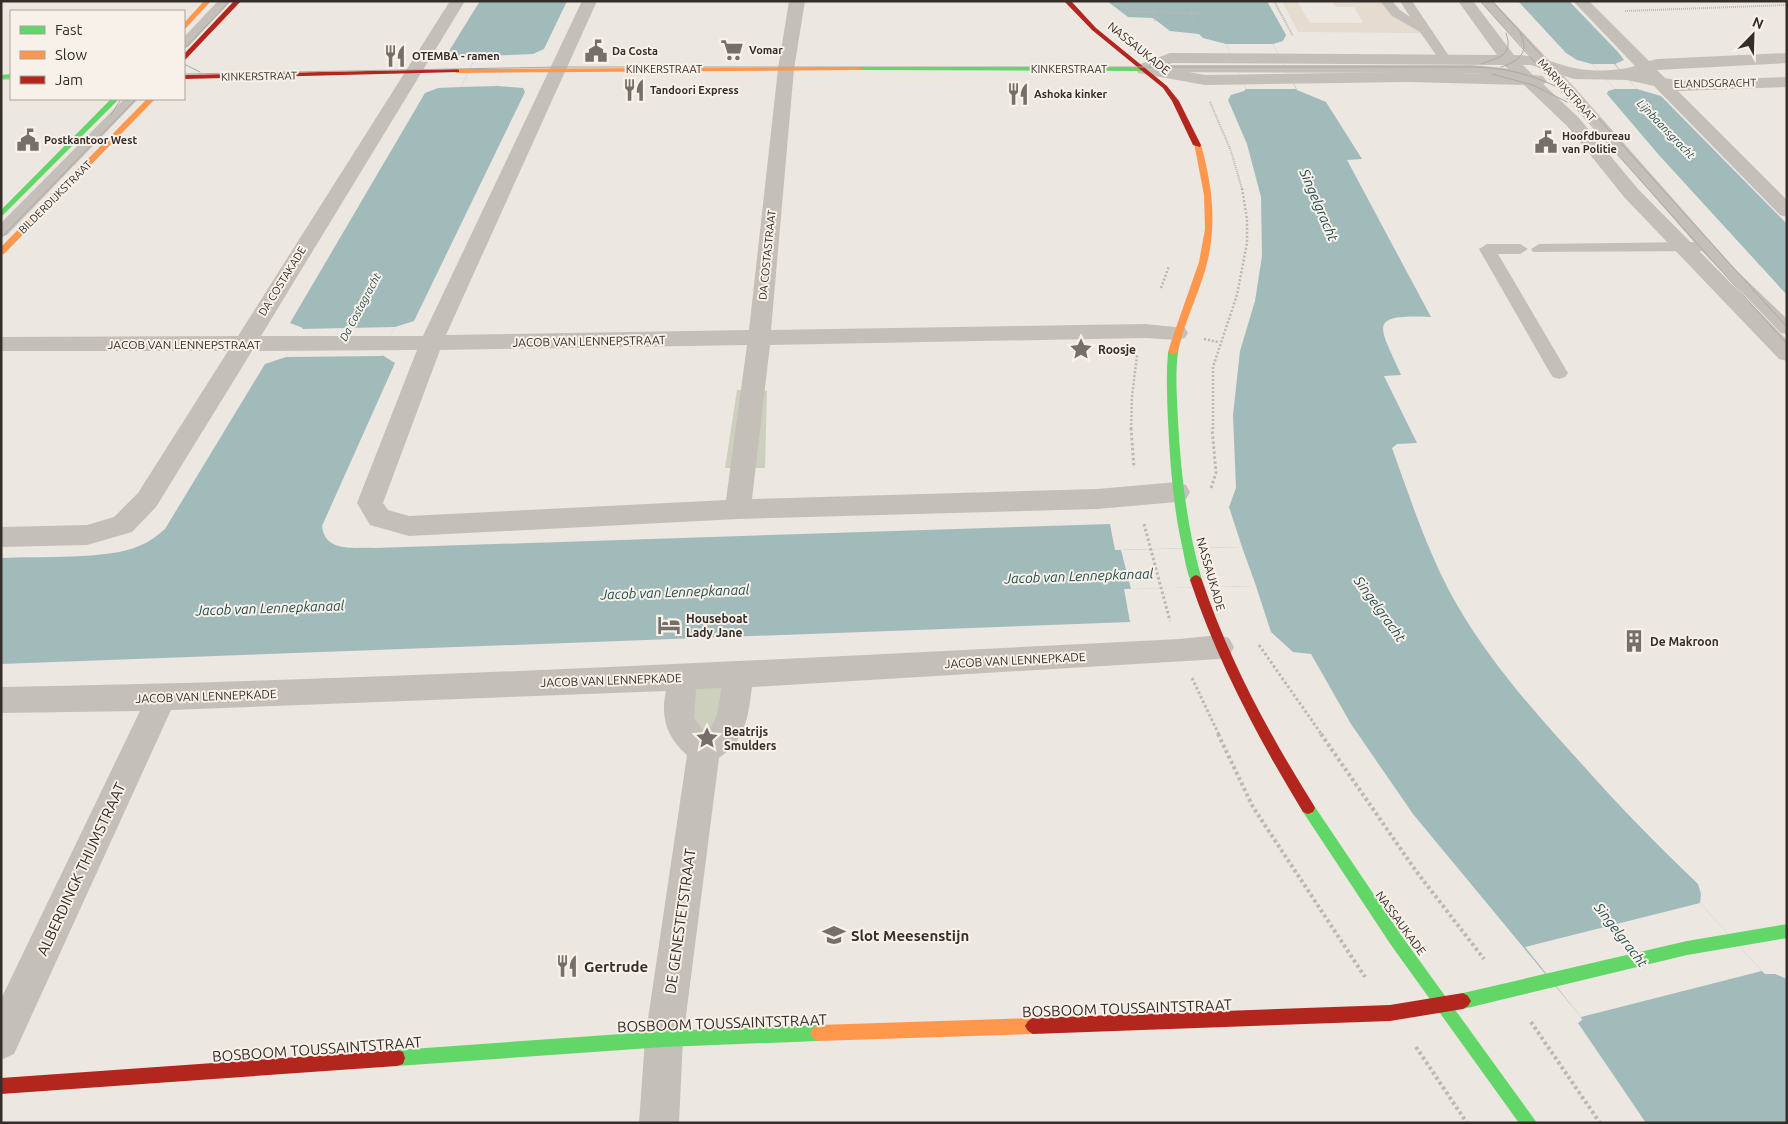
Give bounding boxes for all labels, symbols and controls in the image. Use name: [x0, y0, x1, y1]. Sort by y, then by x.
legend: [10, 10, 185, 100]
north arrow: [1728, 10, 1778, 60]
text: N: [1750, 14, 1766, 32]
street label: NASSAUKADE: [1105, 19, 1173, 77]
text: Fast: [55, 21, 83, 38]
supermarket icon: Vomar: [719, 37, 745, 63]
public building icon: Da Costa: [583, 38, 609, 64]
restaurant icon: OTEMBA - ramen: [382, 43, 408, 69]
place label: Vomar: [749, 44, 783, 56]
place label: Da Costa: [612, 45, 658, 57]
text: Slow: [55, 46, 88, 63]
place label: OTEMBA - ramen: [412, 50, 500, 62]
street label: MARNIXSTRAAT: [1536, 56, 1598, 124]
street label: KINKERSTRAAT: [626, 63, 702, 75]
street label: KINKERSTRAAT: [1031, 63, 1107, 75]
street label: KINKERSTRAAT: [221, 69, 297, 83]
text: Jam: [55, 71, 83, 88]
street label: ELANDSGRACHT: [1674, 76, 1756, 90]
restaurant icon: Tandoori Express: [621, 77, 647, 103]
restaurant icon: Ashoka kinker: [1005, 81, 1031, 107]
place label: Tandoori Express: [650, 84, 739, 96]
place label: Ashoka kinker: [1034, 88, 1108, 100]
water label: Lijnbaansgracht: [1635, 97, 1698, 161]
public building icon: Postkantoor West: [15, 127, 41, 153]
public building icon: Hoofdbureau van Politie: [1533, 129, 1559, 155]
place label: Hoofdbureau van Politie: [1562, 130, 1630, 155]
place label: Postkantoor West: [44, 134, 137, 146]
street label: BILDERDIJKSTRAAT: [16, 158, 94, 236]
water label: Singelgracht: [1296, 166, 1342, 244]
street label: DA COSTASTRAAT: [756, 209, 778, 301]
street label: DA COSTAKADE: [256, 244, 308, 318]
water label: Da Costagracht: [337, 270, 383, 343]
street label: JACOB VAN LENNEPSTRAAT: [512, 333, 666, 349]
place icon: Roosje: [1068, 336, 1094, 362]
street label: JACOB VAN LENNEPSTRAAT: [107, 338, 261, 351]
place label: Roosje: [1098, 343, 1136, 356]
street label: NASSAUKADE: [1194, 536, 1228, 612]
water label: Jacob van Lennepkanaal: [1003, 565, 1154, 587]
water label: Singelgracht: [1350, 572, 1409, 645]
water label: Jacob van Lennepkanaal: [599, 581, 750, 603]
water label: Jacob van Lennepkanaal: [194, 597, 345, 619]
hotel icon: Houseboat Lady Jane: [656, 612, 682, 638]
place label: Houseboat Lady Jane: [686, 612, 748, 639]
building icon: De Makroon: [1621, 628, 1647, 654]
place label: De Makroon: [1650, 635, 1719, 648]
street label: JACOB VAN LENNEPKADE: [944, 650, 1086, 670]
street label: JACOB VAN LENNEPKADE: [540, 671, 682, 689]
street label: JACOB VAN LENNEPKADE: [135, 687, 277, 705]
place icon: Beatrijs Smulders: [694, 725, 720, 751]
place label: Beatrijs Smulders: [724, 725, 777, 752]
street label: ALBERDINGK THIJMSTRAAT: [33, 779, 129, 958]
street label: DE GENESTETSTRAAT: [661, 847, 699, 995]
street label: NASSAUKADE: [1373, 889, 1429, 958]
water label: Singelgracht: [1590, 899, 1651, 971]
school or university icon: Slot Meesenstijn: [821, 922, 847, 948]
place label: Slot Meesenstijn: [851, 927, 969, 944]
restaurant icon: Gertrude: [554, 953, 580, 979]
place label: Gertrude: [584, 958, 648, 975]
street label: BOSBOOM TOUSSAINTSTRAAT: [1022, 996, 1233, 1020]
street label: BOSBOOM TOUSSAINTSTRAAT: [617, 1011, 828, 1035]
street label: BOSBOOM TOUSSAINTSTRAAT: [212, 1033, 423, 1065]

